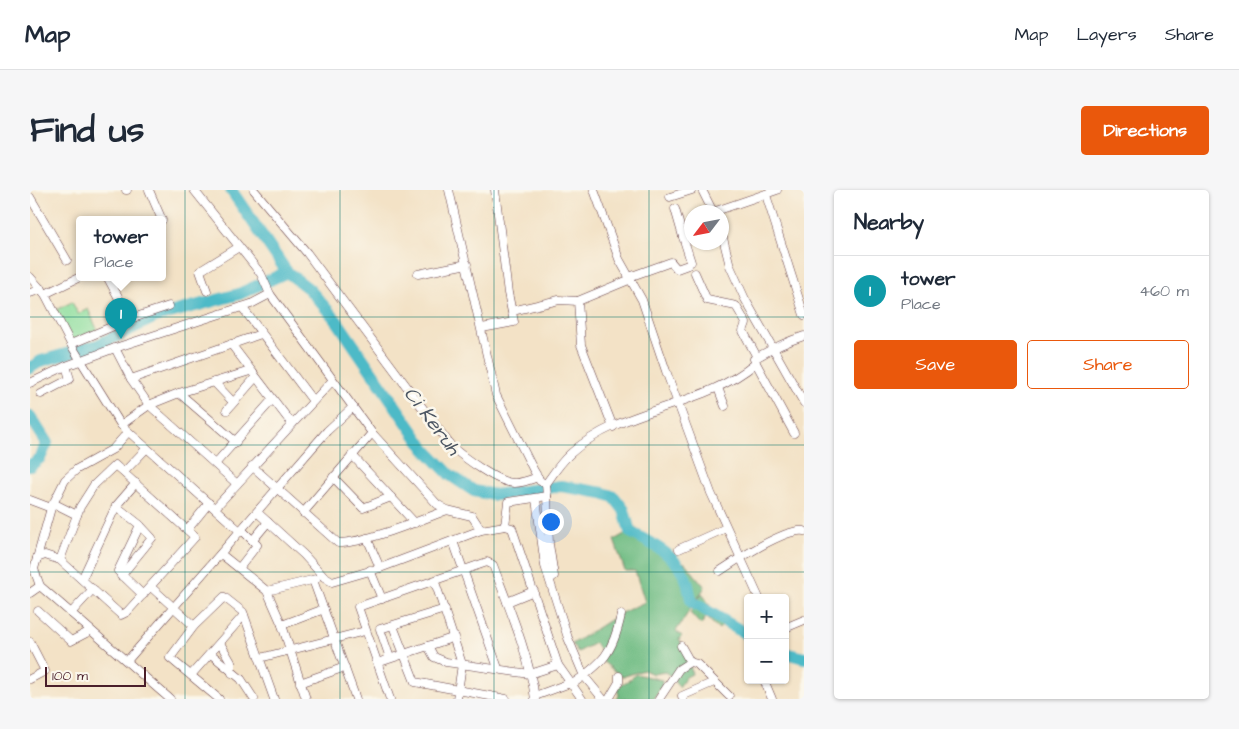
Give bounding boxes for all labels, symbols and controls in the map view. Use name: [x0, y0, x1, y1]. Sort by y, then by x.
text: Map: [25, 18, 70, 52]
text: Map: [1014, 22, 1048, 47]
text: Layers: [1076, 22, 1137, 47]
text: Share: [1165, 22, 1214, 47]
text: Find us: [30, 106, 144, 155]
button: Directions: [1081, 106, 1209, 155]
north arrow: [684, 205, 729, 250]
text: Nearby: [854, 208, 924, 237]
popup: [76, 216, 166, 281]
text: tower: [94, 224, 148, 251]
text: Place: [94, 251, 133, 273]
text: tower: [901, 266, 956, 293]
text: 1: [869, 280, 871, 302]
text: 460 m: [1139, 280, 1189, 302]
text: Place: [901, 293, 941, 315]
pin: 1: [105, 298, 137, 339]
button: Save: [854, 340, 1017, 389]
button: Share: [1027, 340, 1189, 389]
water label: Ci Keruh: [397, 381, 468, 462]
your location: [538, 509, 564, 535]
map controls: [744, 594, 789, 684]
button: +: [744, 594, 789, 639]
button: −: [744, 639, 789, 684]
scale bar: [45, 664, 146, 687]
text: 100 m: [52, 666, 88, 686]

